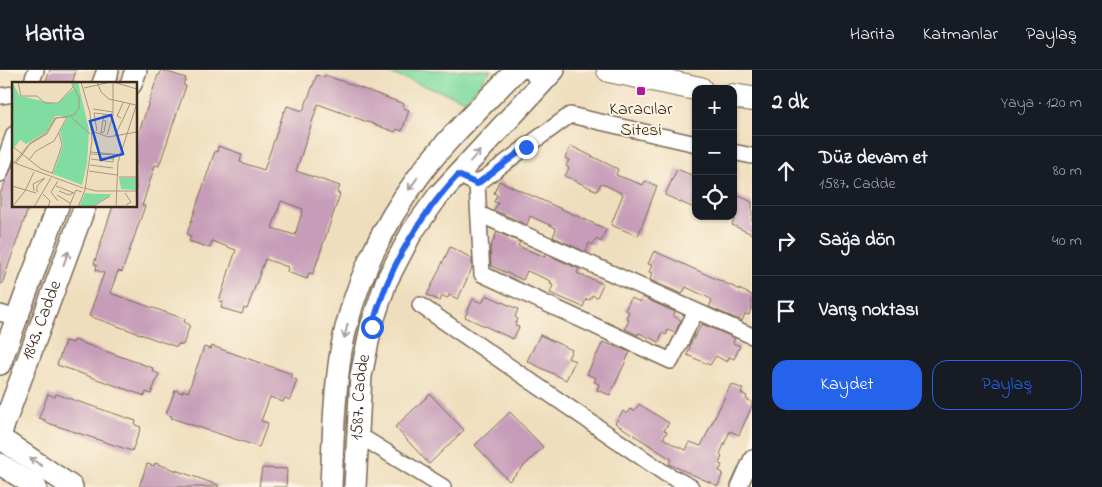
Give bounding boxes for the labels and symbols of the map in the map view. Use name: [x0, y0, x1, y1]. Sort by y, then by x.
inset map: [12, 82, 138, 208]
marker: Karacılar Sitesi: [635, 85, 647, 97]
place label: Karacılar Sitesi: [609, 97, 673, 144]
route end: [515, 136, 538, 159]
one-way arrow: [469, 149, 481, 162]
one-way arrow: [408, 177, 418, 191]
one-way arrow: [62, 250, 71, 266]
street label: 1843. Cadde: [16, 276, 69, 364]
route start: [361, 316, 384, 339]
one-way arrow: [341, 323, 350, 339]
street label: 1587. Cadde: [345, 351, 378, 441]
one-way arrow: [29, 457, 43, 467]

